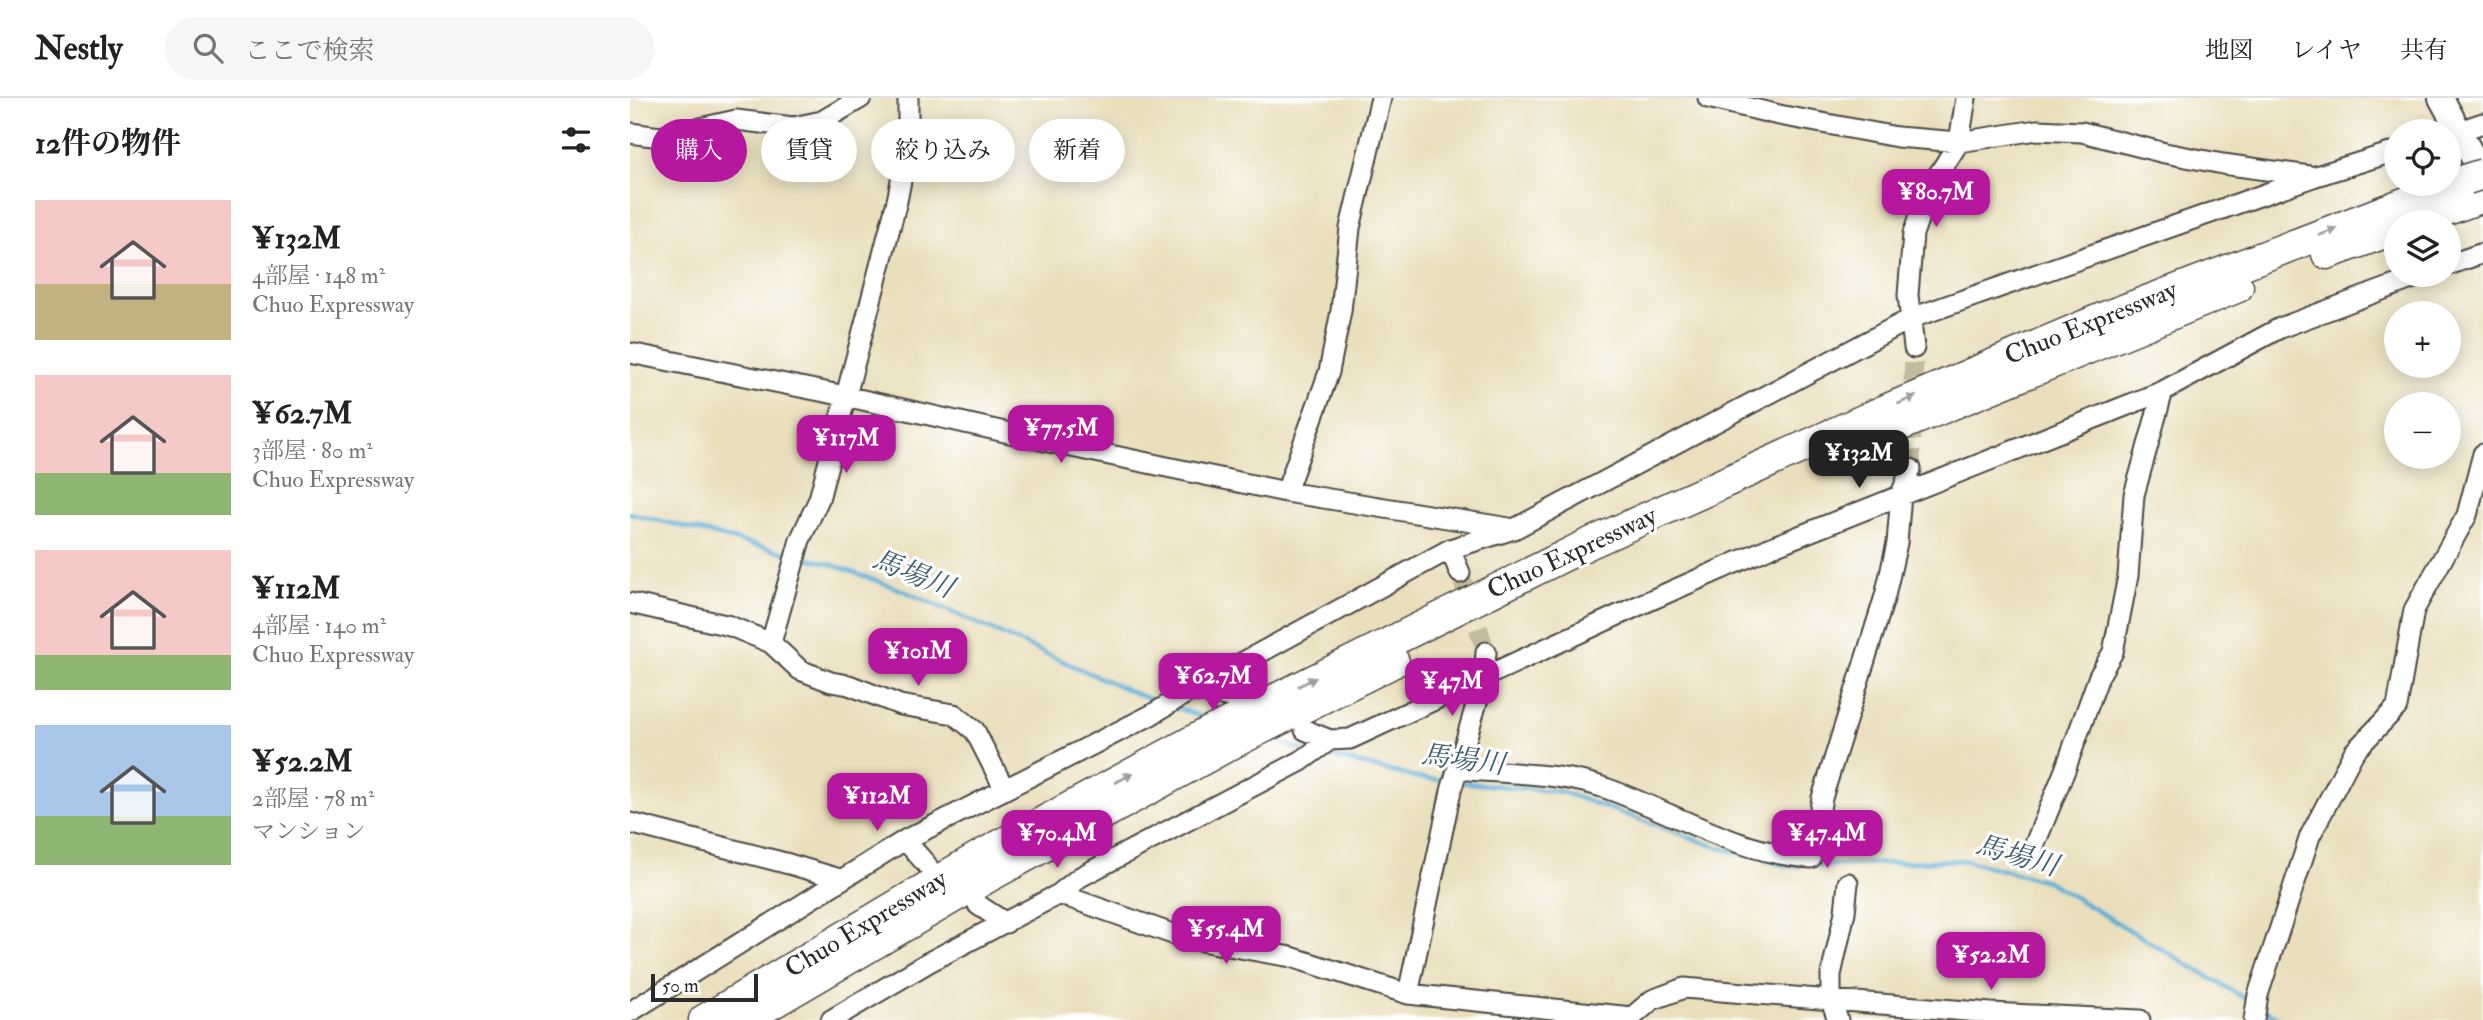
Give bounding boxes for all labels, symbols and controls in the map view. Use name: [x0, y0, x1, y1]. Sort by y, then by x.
search box: [165, 17, 655, 80]
text: Nestly: [35, 28, 123, 69]
icon: search: [189, 29, 227, 67]
text: ここで検索: [245, 35, 375, 67]
text: 地図: [2205, 35, 2253, 66]
text: レイヤ: [2291, 35, 2362, 66]
text: 共有: [2400, 35, 2448, 66]
chip: 購入: [651, 119, 747, 182]
chip: 賃貸: [761, 119, 857, 182]
chip: 絞り込み: [871, 119, 1015, 182]
chip: 新着: [1029, 119, 1125, 182]
map controls: [2384, 119, 2461, 469]
button: locate: [2384, 119, 2461, 196]
icon: filters: [557, 121, 595, 159]
text: 12件の物件: [35, 125, 181, 162]
pin: ¥80.7M: [1879, 170, 1993, 229]
text: ¥80.7M: [1898, 177, 1974, 206]
button: layers: [2384, 210, 2461, 287]
text: ¥132M: [252, 220, 341, 257]
one-way arrow: [2318, 226, 2339, 237]
icon: home: [91, 228, 175, 312]
text: 4部屋 · 148 m²: [252, 261, 385, 290]
street label: Chuo Expressway: [2000, 274, 2183, 373]
text: Chuo Expressway: [252, 290, 414, 319]
button: +: [2384, 301, 2461, 378]
button: −: [2384, 392, 2461, 469]
one-way arrow: [1897, 394, 1917, 406]
text: ¥62.7M: [252, 395, 352, 432]
icon: home: [91, 403, 175, 487]
pin: ¥77.5M: [1004, 406, 1118, 465]
text: ¥77.5M: [1024, 413, 1098, 442]
pin: ¥117M: [797, 416, 895, 475]
text: ¥117M: [813, 423, 879, 452]
pin: ¥132M: [1810, 430, 1908, 490]
text: 3部屋 · 80 m²: [252, 436, 373, 465]
text: ¥132M: [1825, 438, 1893, 467]
text: Chuo Expressway: [252, 465, 414, 494]
street label: Chuo Expressway: [1482, 500, 1663, 607]
water label: 馬場川: [867, 542, 961, 607]
text: ¥112M: [252, 570, 340, 607]
icon: home: [91, 578, 175, 662]
text: 4部屋 · 140 m²: [252, 611, 386, 640]
pin: ¥101M: [869, 628, 967, 688]
text: ¥101M: [884, 636, 952, 665]
text: Chuo Expressway: [252, 640, 414, 669]
pin: ¥62.7M: [1156, 654, 1270, 713]
pin: ¥47M: [1411, 658, 1493, 718]
text: ¥62.7M: [1175, 661, 1251, 690]
text: ¥47M: [1421, 666, 1483, 695]
one-way arrow: [1297, 676, 1317, 688]
water label: 馬場川: [1419, 738, 1510, 783]
text: ¥52.2M: [252, 743, 353, 780]
icon: home: [91, 753, 175, 837]
one-way arrow: [1114, 772, 1134, 784]
pin: ¥112M: [828, 774, 926, 833]
text: ¥112M: [843, 781, 911, 810]
text: 2部屋 · 78 m²: [252, 784, 374, 813]
pin: ¥70.4M: [1000, 810, 1114, 870]
pin: ¥47.4M: [1770, 810, 1884, 870]
text: マンション: [252, 817, 366, 846]
text: ¥70.4M: [1017, 818, 1097, 847]
text: ¥47.4M: [1788, 818, 1866, 847]
water label: 馬場川: [1972, 828, 2065, 885]
street label: Chuo Expressway: [779, 863, 954, 986]
pin: ¥55.4M: [1169, 906, 1283, 966]
text: ¥55.4M: [1188, 914, 1264, 943]
pin: ¥52.2M: [1934, 932, 2048, 992]
text: ¥52.2M: [1952, 940, 2030, 969]
scale bar: [651, 971, 758, 1003]
text: 50 m: [662, 974, 699, 998]

